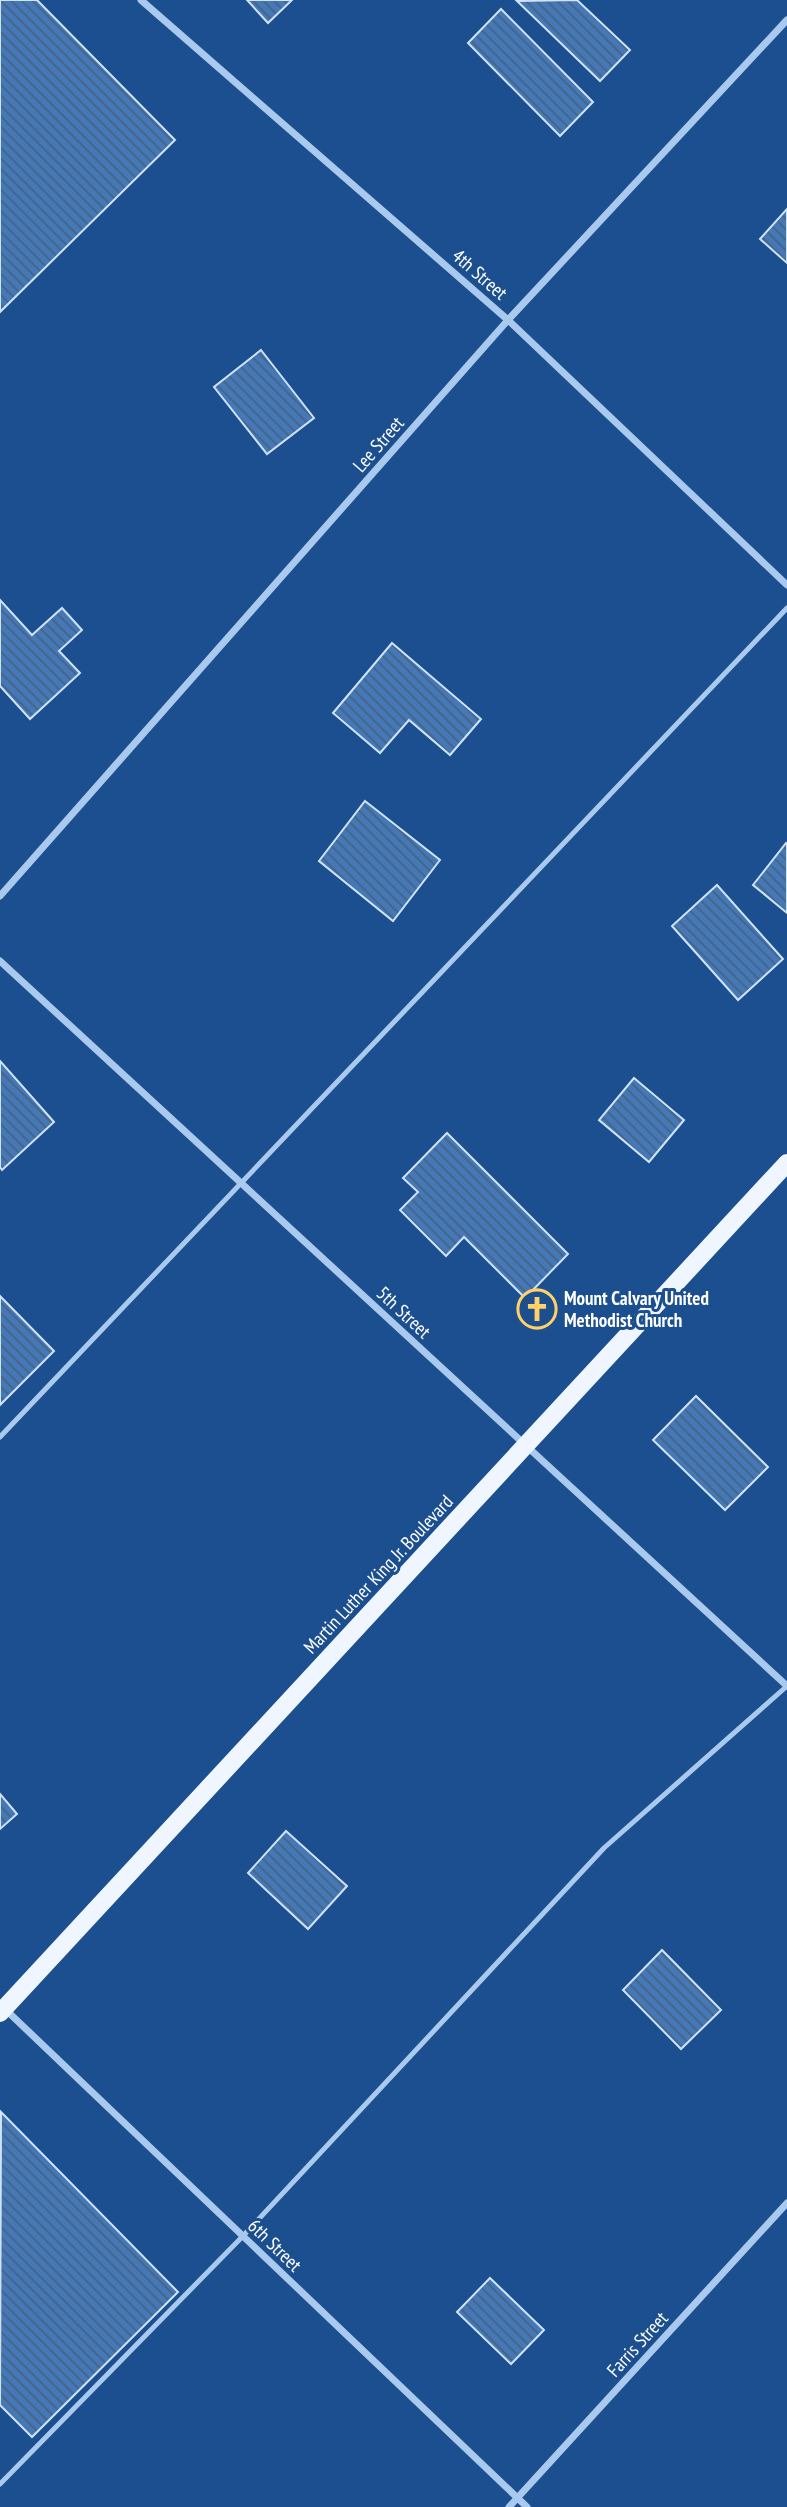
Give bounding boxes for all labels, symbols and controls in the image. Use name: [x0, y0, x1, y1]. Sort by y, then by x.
street label: 4th Street: [447, 243, 513, 305]
street label: Lee Street: [347, 411, 409, 477]
street label: 5th Street: [372, 1281, 437, 1344]
place label: Mount Calvary United Methodist Church: [564, 1286, 709, 1332]
church icon: Mount Calvary United Methodist Church: [516, 1288, 558, 1330]
street label: Martin Luther King Jr. Boulevard: [298, 1490, 458, 1658]
street label: 6th Street: [243, 2214, 307, 2277]
street label: Farris Street: [601, 2306, 673, 2382]

